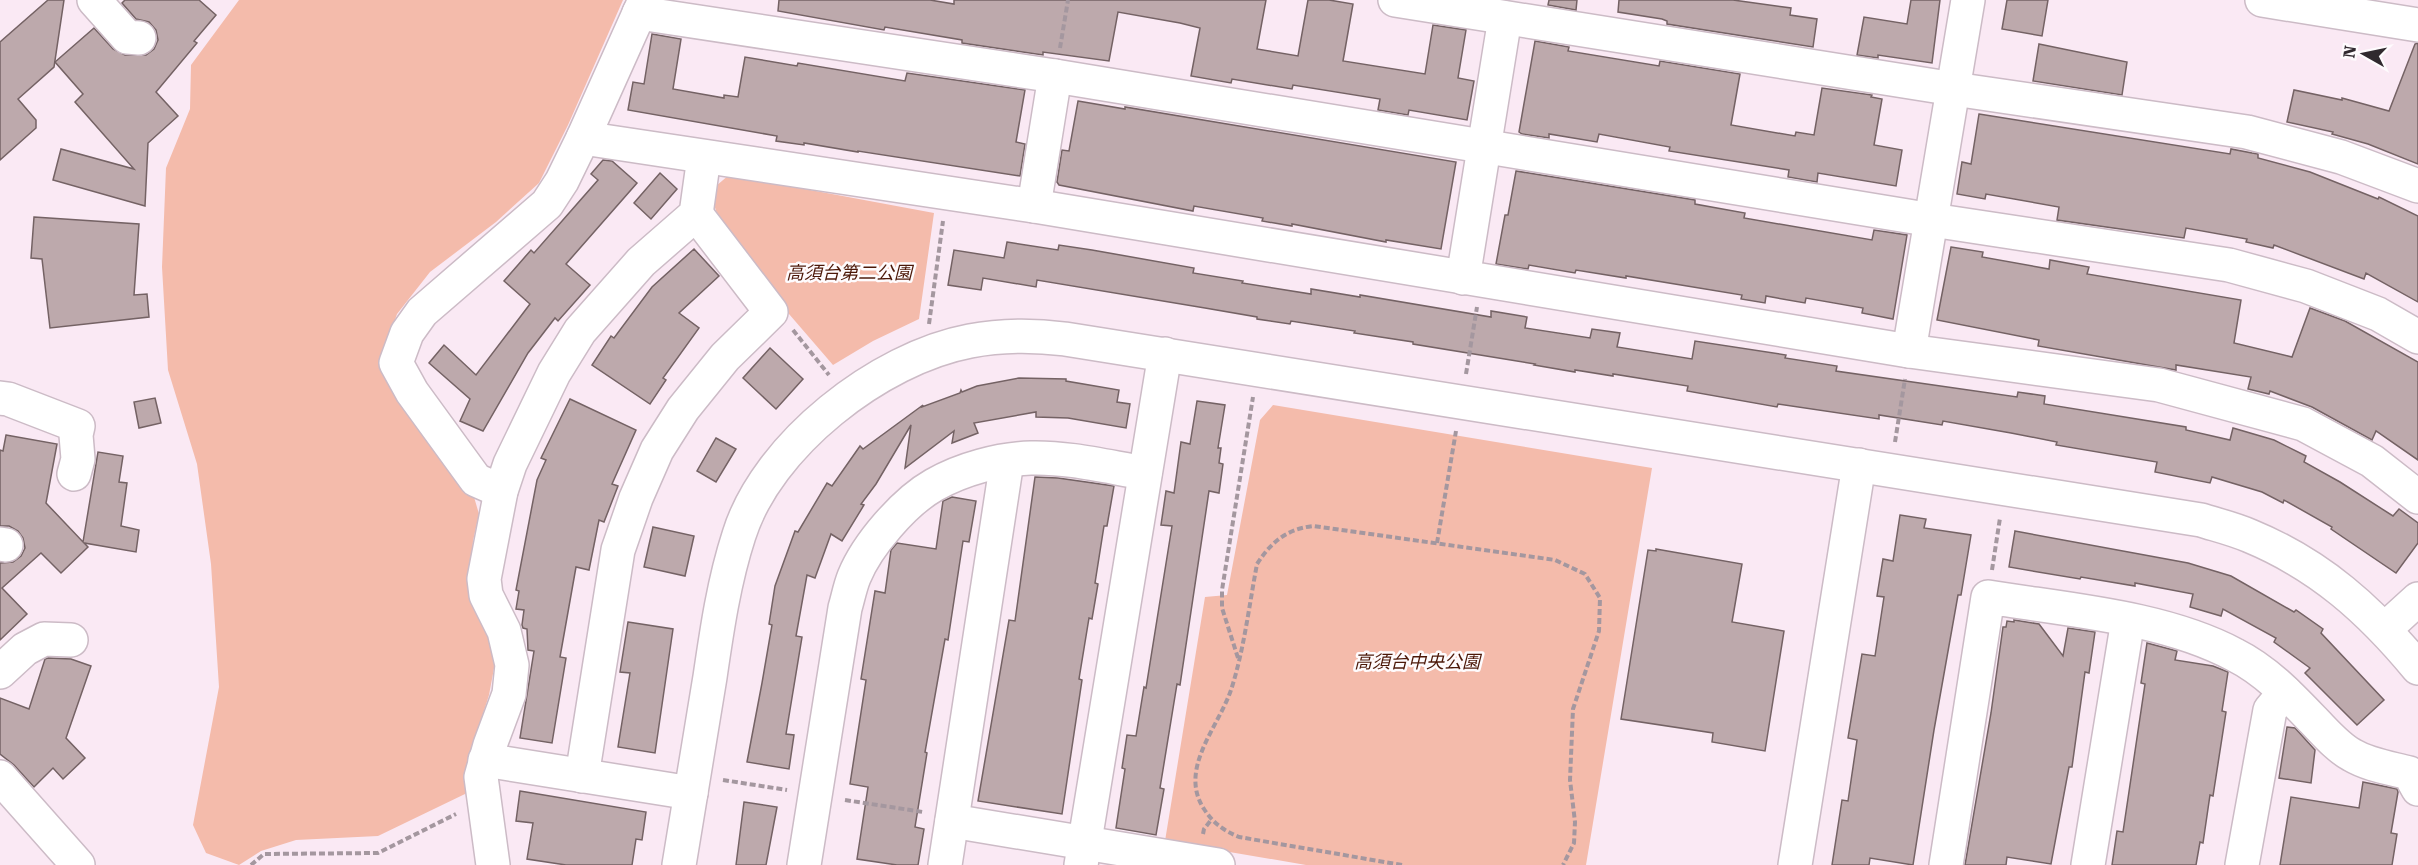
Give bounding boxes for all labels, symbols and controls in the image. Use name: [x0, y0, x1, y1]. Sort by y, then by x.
north arrow: [2334, 24, 2394, 84]
text: N: [2339, 44, 2360, 59]
park label: 高須台第二公園: [786, 262, 915, 283]
park label: 高須台中央公園: [1354, 651, 1483, 672]

